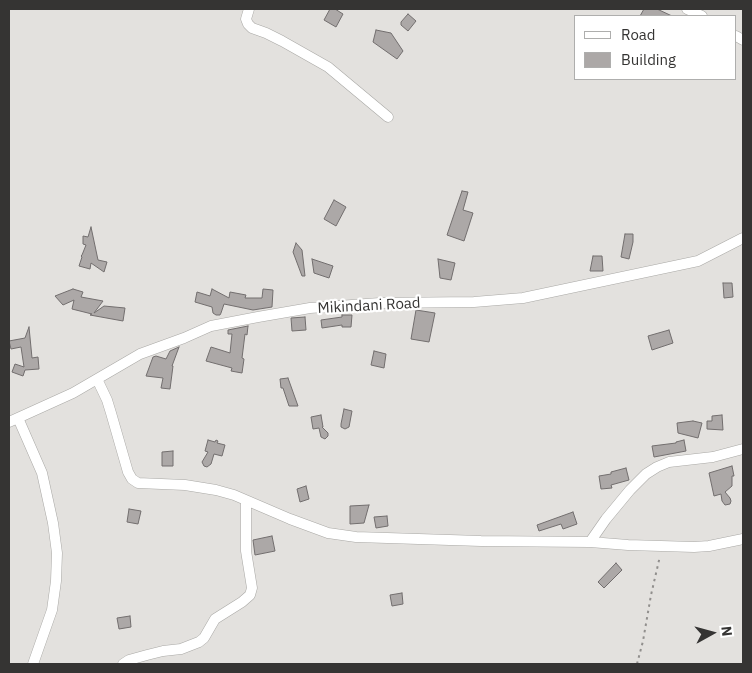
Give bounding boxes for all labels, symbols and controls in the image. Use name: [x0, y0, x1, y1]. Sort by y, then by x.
legend: [574, 15, 737, 80]
text: Road: [621, 25, 656, 44]
text: Building: [621, 50, 676, 69]
street label: Mikindani Road: [317, 294, 421, 318]
north arrow: [687, 608, 737, 658]
text: N: [717, 625, 736, 637]

